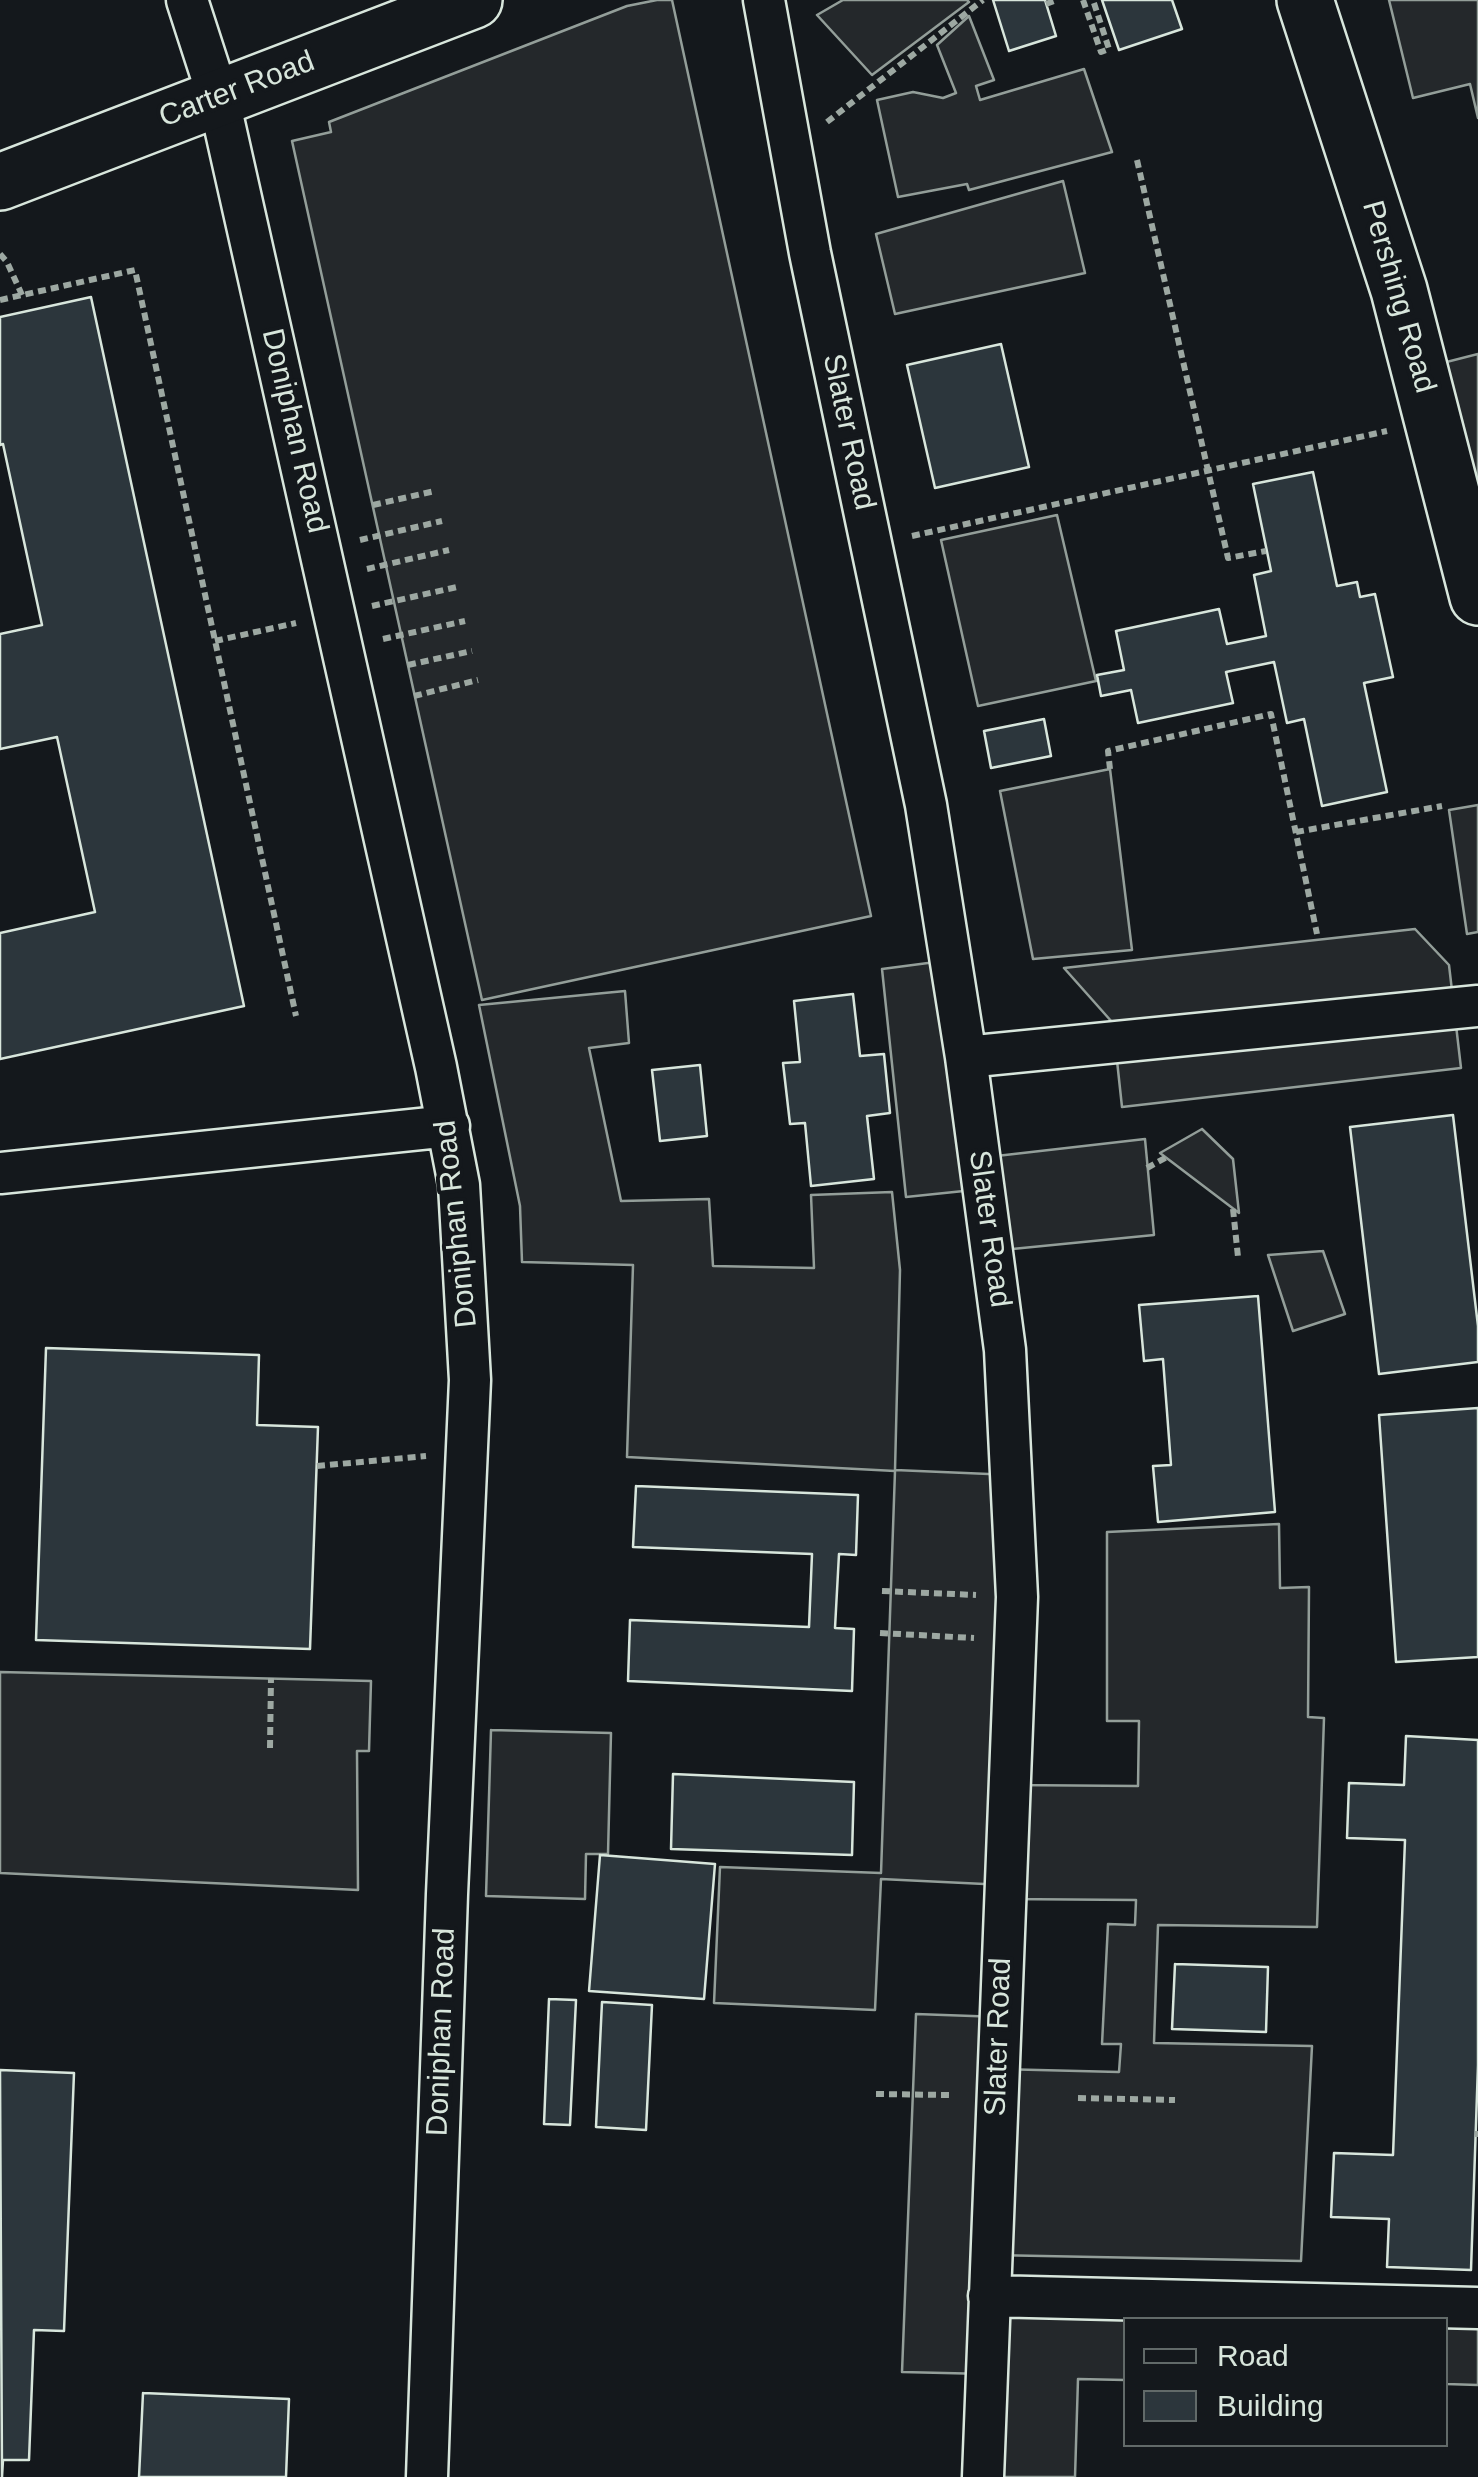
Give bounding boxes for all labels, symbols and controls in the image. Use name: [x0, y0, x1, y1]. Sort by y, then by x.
street label: Carter Road: [154, 44, 320, 136]
street label: Pershing Road: [1353, 197, 1443, 397]
street label: Doniphan Road: [253, 325, 335, 537]
street label: Slater Road: [814, 351, 882, 513]
street label: Doniphan Road: [428, 1118, 486, 1330]
street label: Slater Road: [960, 1148, 1018, 1310]
street label: Doniphan Road: [420, 1927, 464, 2137]
street label: Slater Road: [978, 1957, 1020, 2117]
legend: [1123, 2317, 1448, 2447]
text: Road: [1217, 2339, 1289, 2372]
text: Building: [1217, 2389, 1324, 2422]

